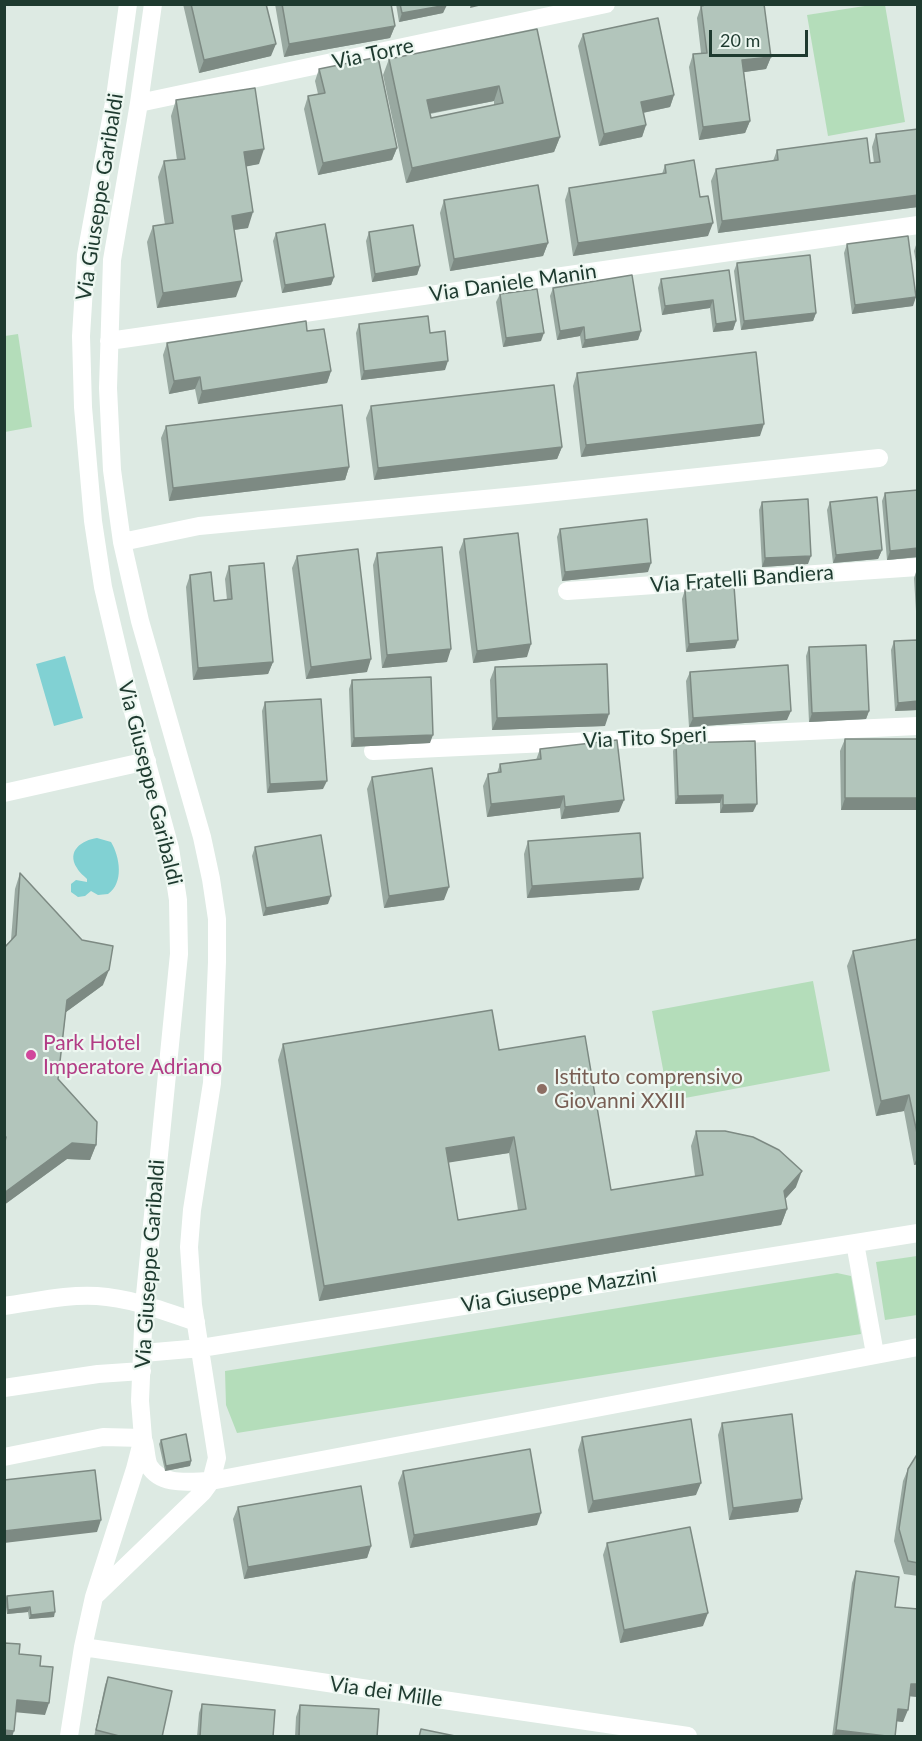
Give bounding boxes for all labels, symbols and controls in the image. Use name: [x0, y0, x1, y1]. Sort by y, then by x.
scale bar: [712, 18, 811, 56]
text: 20 m: [720, 29, 760, 51]
street label: Via Torre: [330, 33, 416, 75]
street label: Via Giuseppe Garibaldi: [71, 92, 129, 302]
street label: Via Daniele Manin: [428, 259, 598, 307]
street label: Via Fratelli Bandiera: [649, 560, 835, 598]
street label: Via Giuseppe Garibaldi: [112, 678, 188, 888]
street label: Via Tito Speri: [582, 722, 708, 754]
place label: Park Hotel Imperatore Adriano: [43, 1030, 222, 1080]
marker: Park Hotel Imperatore Adriano: [24, 1048, 38, 1062]
place label: Istituto comprensivo Giovanni XXIII: [554, 1064, 743, 1114]
marker: Istituto comprensivo Giovanni XXIII: [535, 1082, 549, 1096]
street label: Via Giuseppe Garibaldi: [130, 1159, 170, 1369]
street label: Via Giuseppe Mazzini: [459, 1262, 659, 1318]
street label: Via dei Mille: [328, 1672, 444, 1712]

